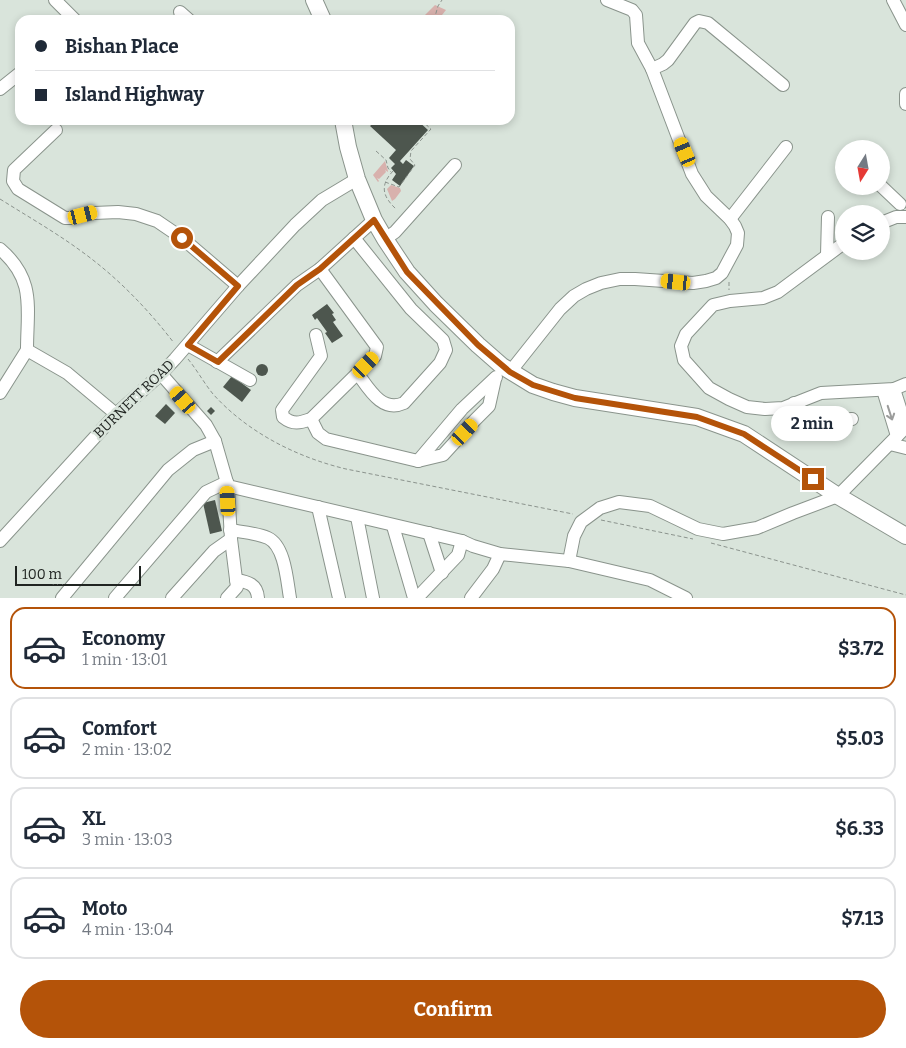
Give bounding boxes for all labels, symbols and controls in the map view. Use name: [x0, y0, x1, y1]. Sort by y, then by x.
text: Bishan Place: [65, 35, 179, 58]
text: Island Highway: [65, 83, 204, 106]
car: [672, 135, 697, 169]
north arrow: [835, 140, 890, 195]
map controls: [835, 140, 890, 260]
car: [66, 204, 99, 226]
button: layers: [835, 205, 890, 260]
route start: [171, 227, 193, 249]
car: [660, 273, 691, 291]
car: [350, 349, 381, 381]
street label: BURNETT ROAD: [90, 356, 178, 442]
car: [167, 384, 198, 416]
one-way arrow: [886, 405, 895, 421]
callout: 2 min: [772, 406, 854, 442]
text: 2 min: [791, 414, 833, 433]
car: [449, 416, 480, 448]
route end: [802, 468, 824, 490]
car: [219, 486, 236, 516]
scale bar: [15, 563, 141, 586]
text: 100 m: [22, 566, 62, 583]
icon: car: [22, 626, 67, 671]
text: Economy: [82, 627, 165, 650]
text: $3.72: [838, 637, 884, 660]
text: 1 min · 13:01: [82, 650, 167, 669]
icon: car: [22, 716, 67, 761]
text: Comfort: [82, 717, 157, 740]
text: $5.03: [836, 727, 884, 750]
text: 2 min · 13:02: [82, 740, 172, 759]
icon: car: [22, 806, 67, 851]
text: XL: [82, 807, 106, 830]
text: $6.33: [835, 817, 884, 840]
text: 3 min · 13:03: [82, 830, 173, 849]
icon: car: [22, 896, 67, 941]
text: Moto: [82, 897, 128, 920]
text: $7.13: [841, 907, 884, 930]
text: 4 min · 13:04: [82, 920, 173, 939]
button: Confirm: [20, 980, 886, 1038]

